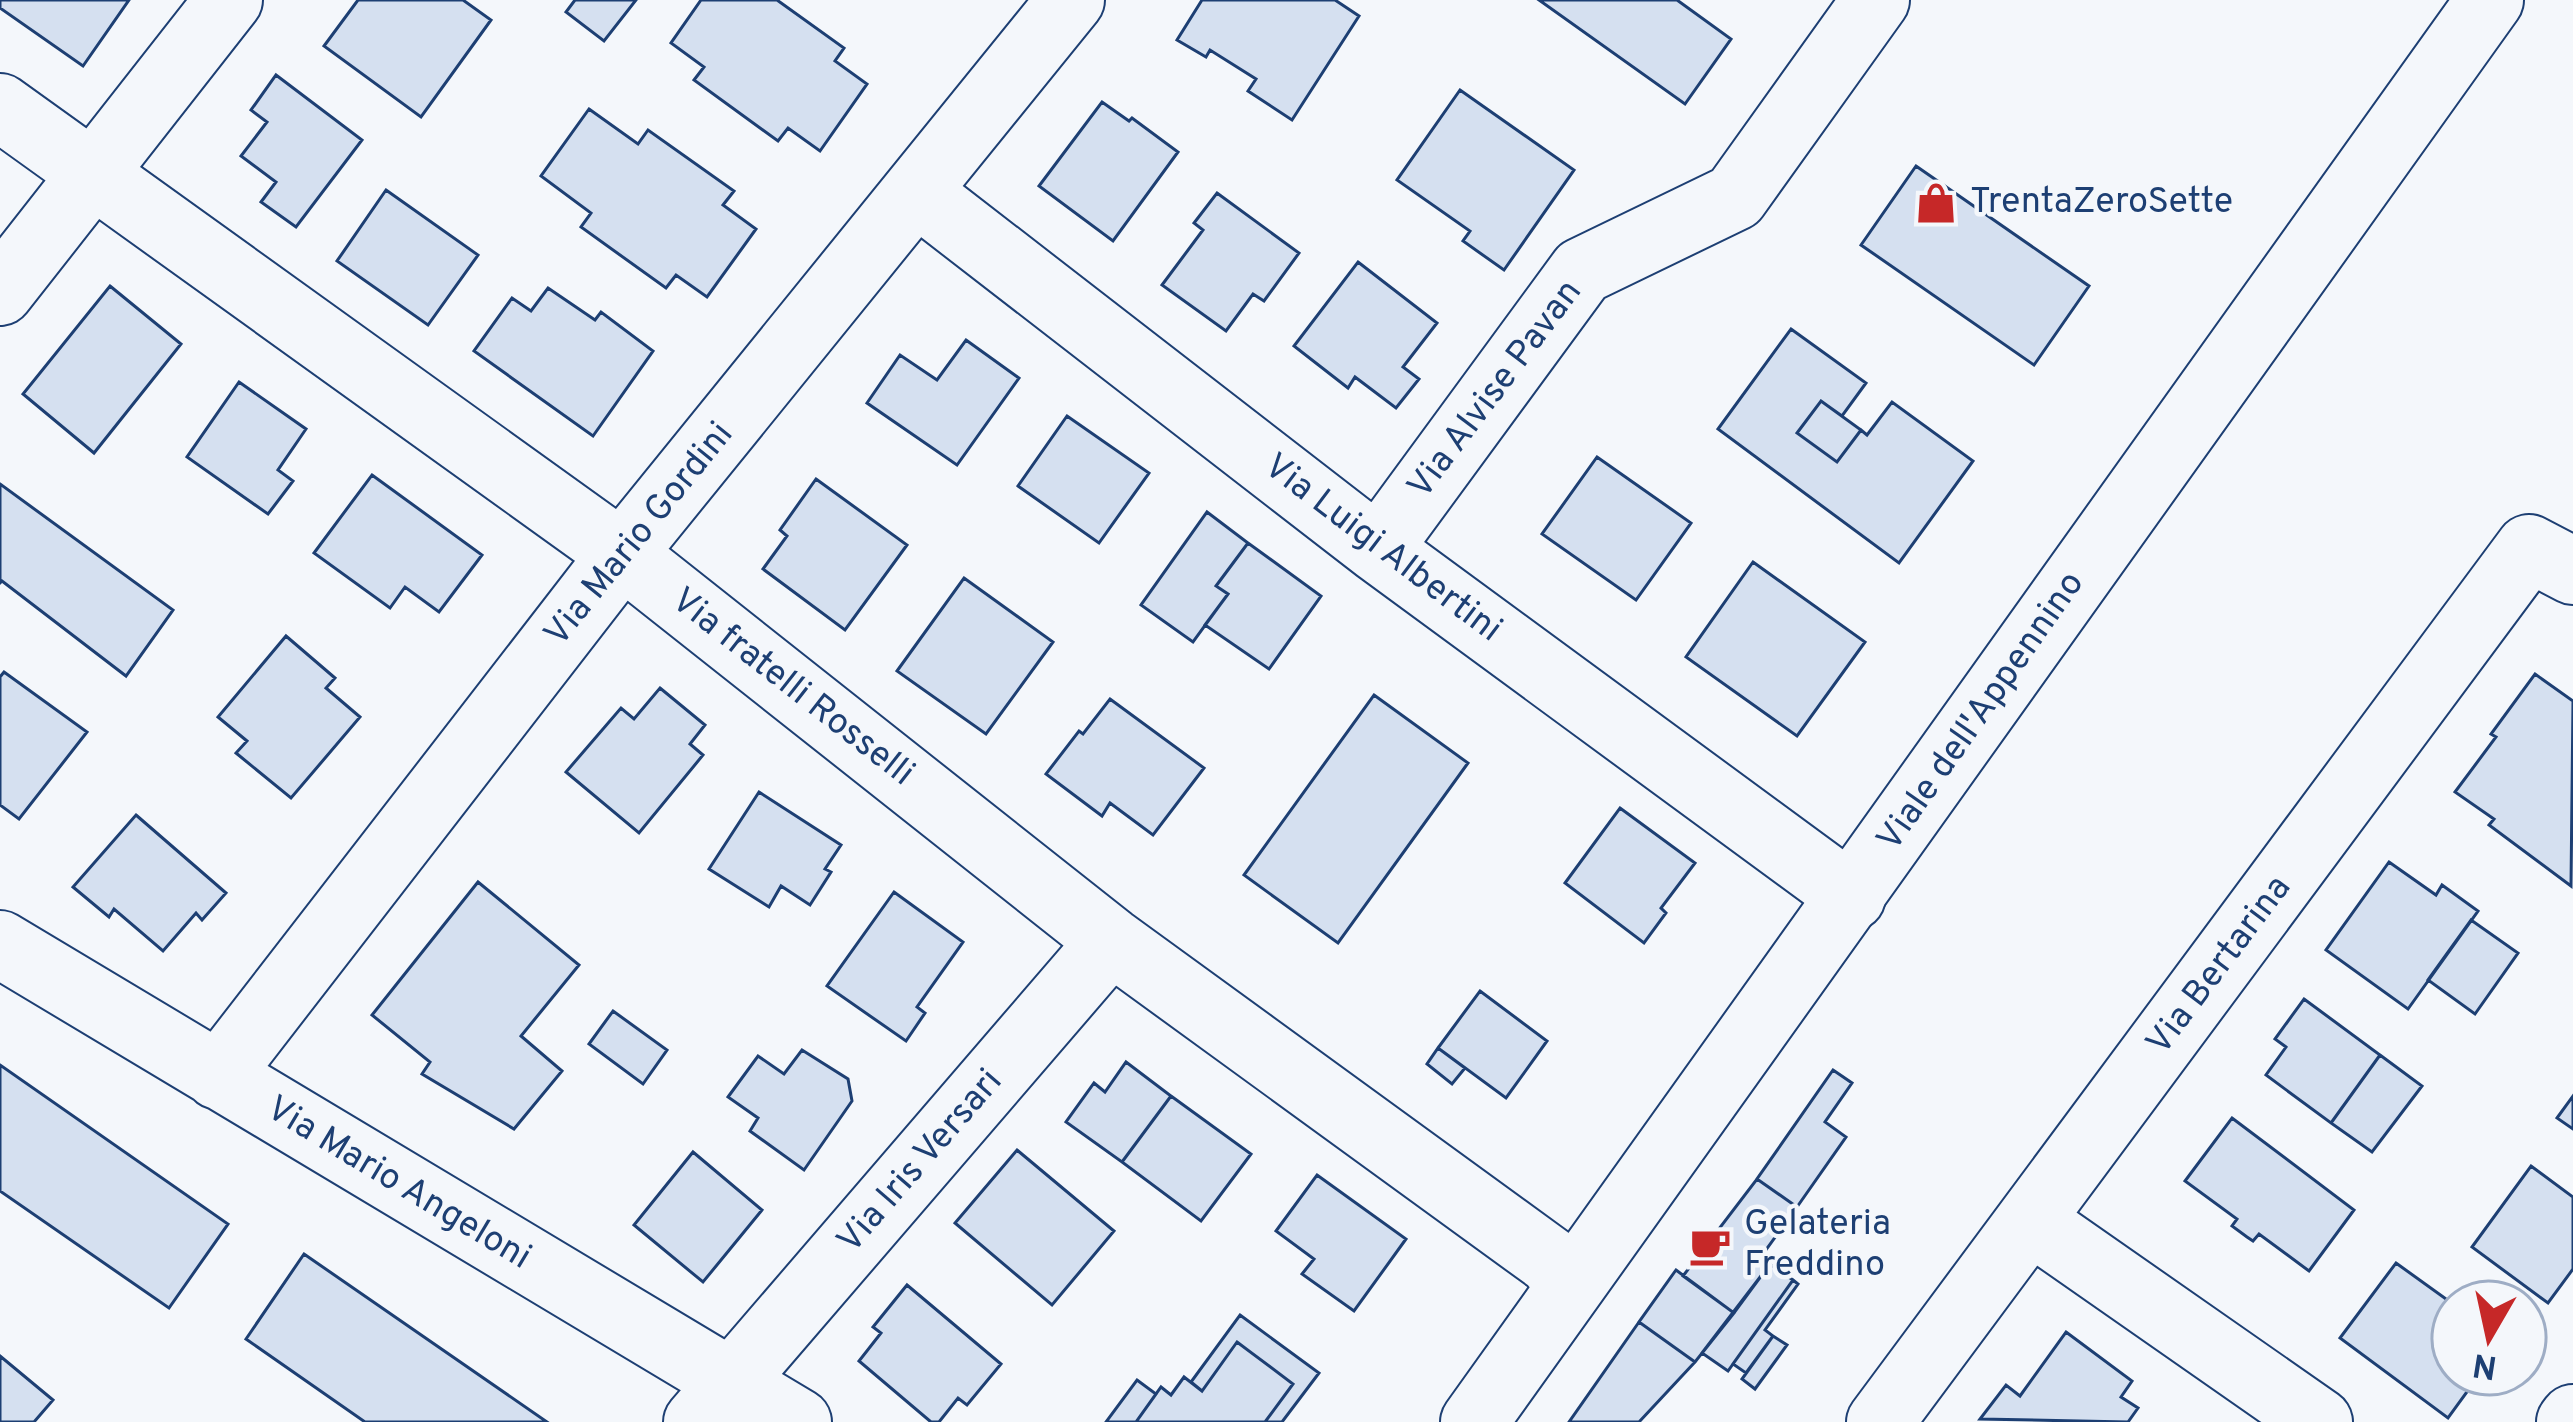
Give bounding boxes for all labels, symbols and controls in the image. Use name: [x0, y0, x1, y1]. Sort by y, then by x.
shop icon: TrentaZeroSette: [1913, 180, 1959, 226]
place label: TrentaZeroSette: [1970, 180, 2233, 226]
street label: Via Alvise Pavan: [1399, 271, 1593, 509]
street label: Via Mario Gordini: [535, 414, 745, 656]
street label: Via Luigi Albertini: [1254, 444, 1510, 654]
street label: Viale dell'Appennino: [1868, 563, 2096, 861]
street label: Via fratelli Rosselli: [661, 579, 923, 797]
street label: Via Bertarina: [2137, 867, 2303, 1065]
street label: Via Iris Versari: [828, 1060, 1014, 1264]
street label: Via Mario Angeloni: [257, 1087, 539, 1281]
place label: Gelateria Freddino: [1744, 1202, 1891, 1289]
cafe icon: Gelateria Freddino: [1687, 1223, 1733, 1269]
north arrow: [2429, 1278, 2549, 1398]
text: N: [2470, 1341, 2500, 1386]

